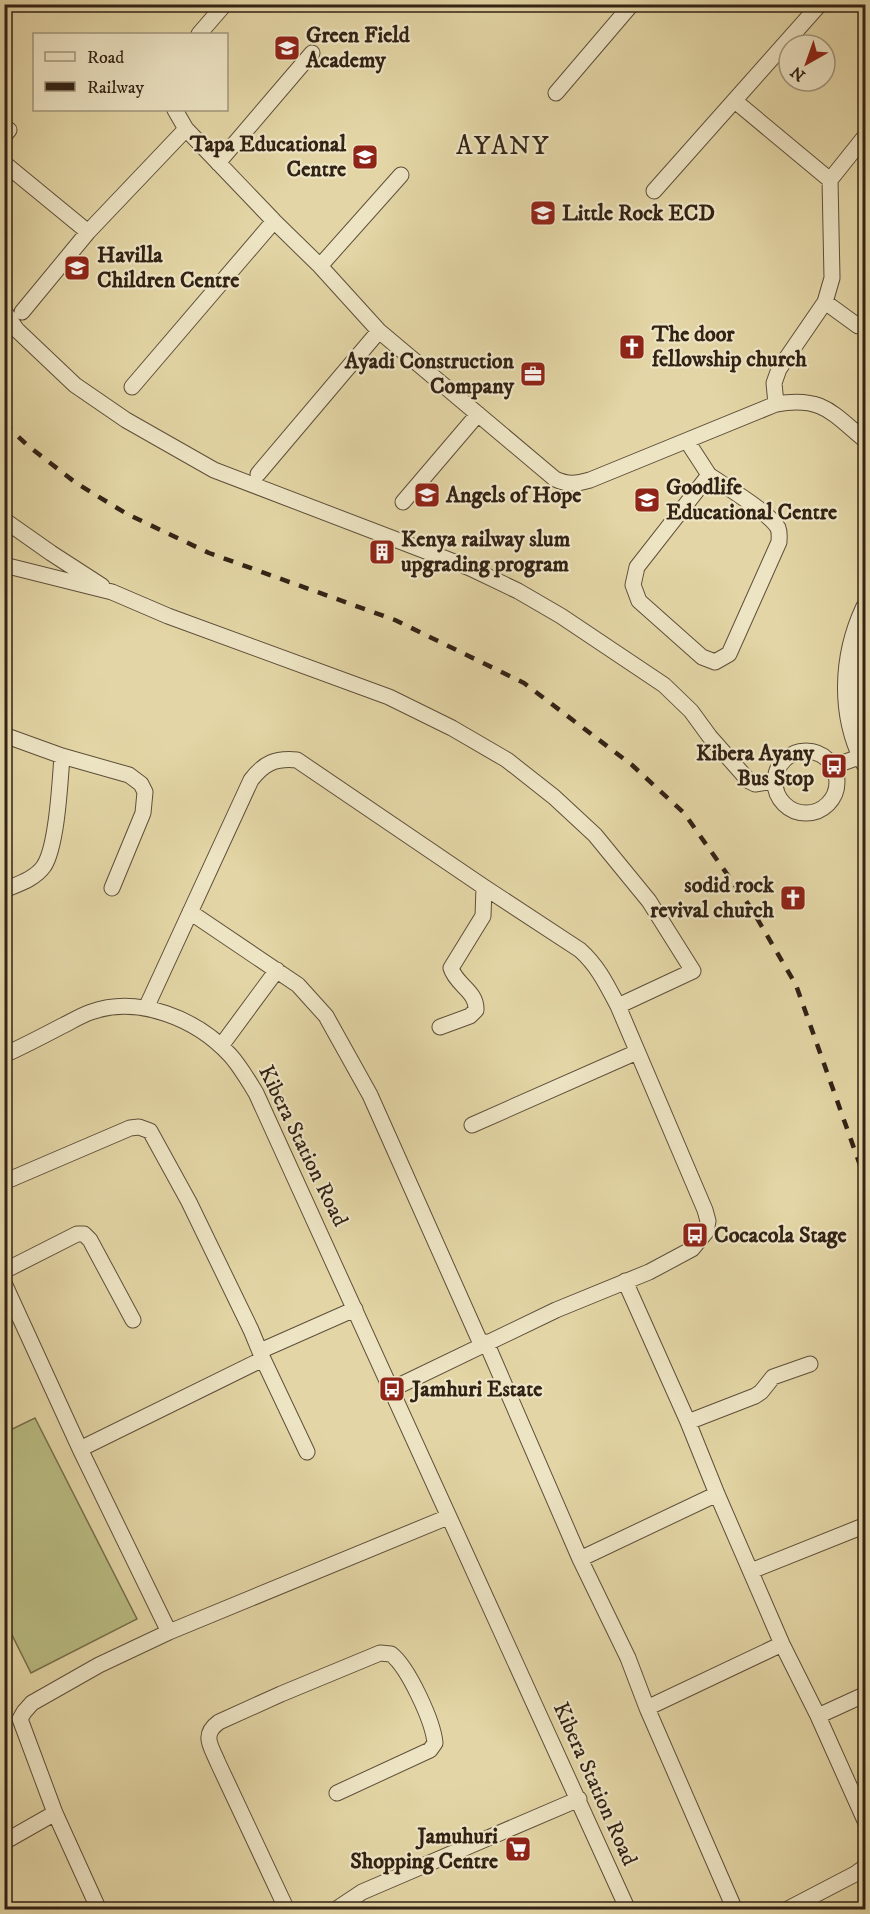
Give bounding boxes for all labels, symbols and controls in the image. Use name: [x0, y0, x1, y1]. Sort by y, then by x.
place label: Green Field Academy: [305, 22, 411, 74]
legend: [33, 33, 228, 111]
school or university icon: Green Field Academy: [272, 33, 302, 63]
north arrow: [777, 33, 837, 93]
text: Road: [87, 47, 124, 69]
text: N: [787, 62, 809, 86]
text: Railway: [87, 77, 145, 99]
district label: AYANY: [456, 130, 550, 163]
place label: Tapa Educational Centre: [189, 131, 346, 183]
school or university icon: Tapa Educational Centre: [350, 142, 380, 172]
school or university icon: Little Rock ECD: [528, 198, 558, 228]
place label: Little Rock ECD: [562, 200, 715, 227]
place label: Havilla Children Centre: [97, 242, 239, 294]
school or university icon: Havilla Children Centre: [62, 253, 92, 283]
place label: The door fellowship church: [651, 321, 807, 373]
church icon: The door fellowship church: [617, 332, 647, 362]
place label: Ayadi Construction Company: [344, 348, 515, 400]
office icon: Ayadi Construction Company: [518, 359, 548, 389]
place label: Goodlife Educational Centre: [666, 474, 837, 526]
school or university icon: Angels of Hope: [412, 480, 442, 510]
place label: Angels of Hope: [445, 482, 581, 509]
school or university icon: Goodlife Educational Centre: [632, 485, 662, 515]
place label: Kenya railway slum upgrading program: [401, 526, 571, 578]
building icon: Kenya railway slum upgrading program: [367, 537, 397, 567]
place label: Kibera Ayany Bus Stop: [696, 740, 815, 792]
bus stop icon: Kibera Ayany Bus Stop: [819, 751, 849, 781]
place label: sodid rock revival church: [650, 872, 775, 924]
church icon: sodid rock revival church: [778, 883, 808, 913]
street label: Kibera Station Road: [252, 1061, 354, 1231]
bus stop icon: Cocacola Stage: [680, 1220, 710, 1250]
place label: Cocacola Stage: [714, 1222, 847, 1249]
bus stop icon: Jamhuri Estate: [377, 1374, 407, 1404]
place label: Jamhuri Estate: [409, 1376, 542, 1403]
street label: Kibera Station Road: [547, 1698, 643, 1870]
place label: Jamuhuri Shopping Centre: [350, 1823, 498, 1875]
supermarket icon: Jamuhuri Shopping Centre: [503, 1834, 533, 1864]

